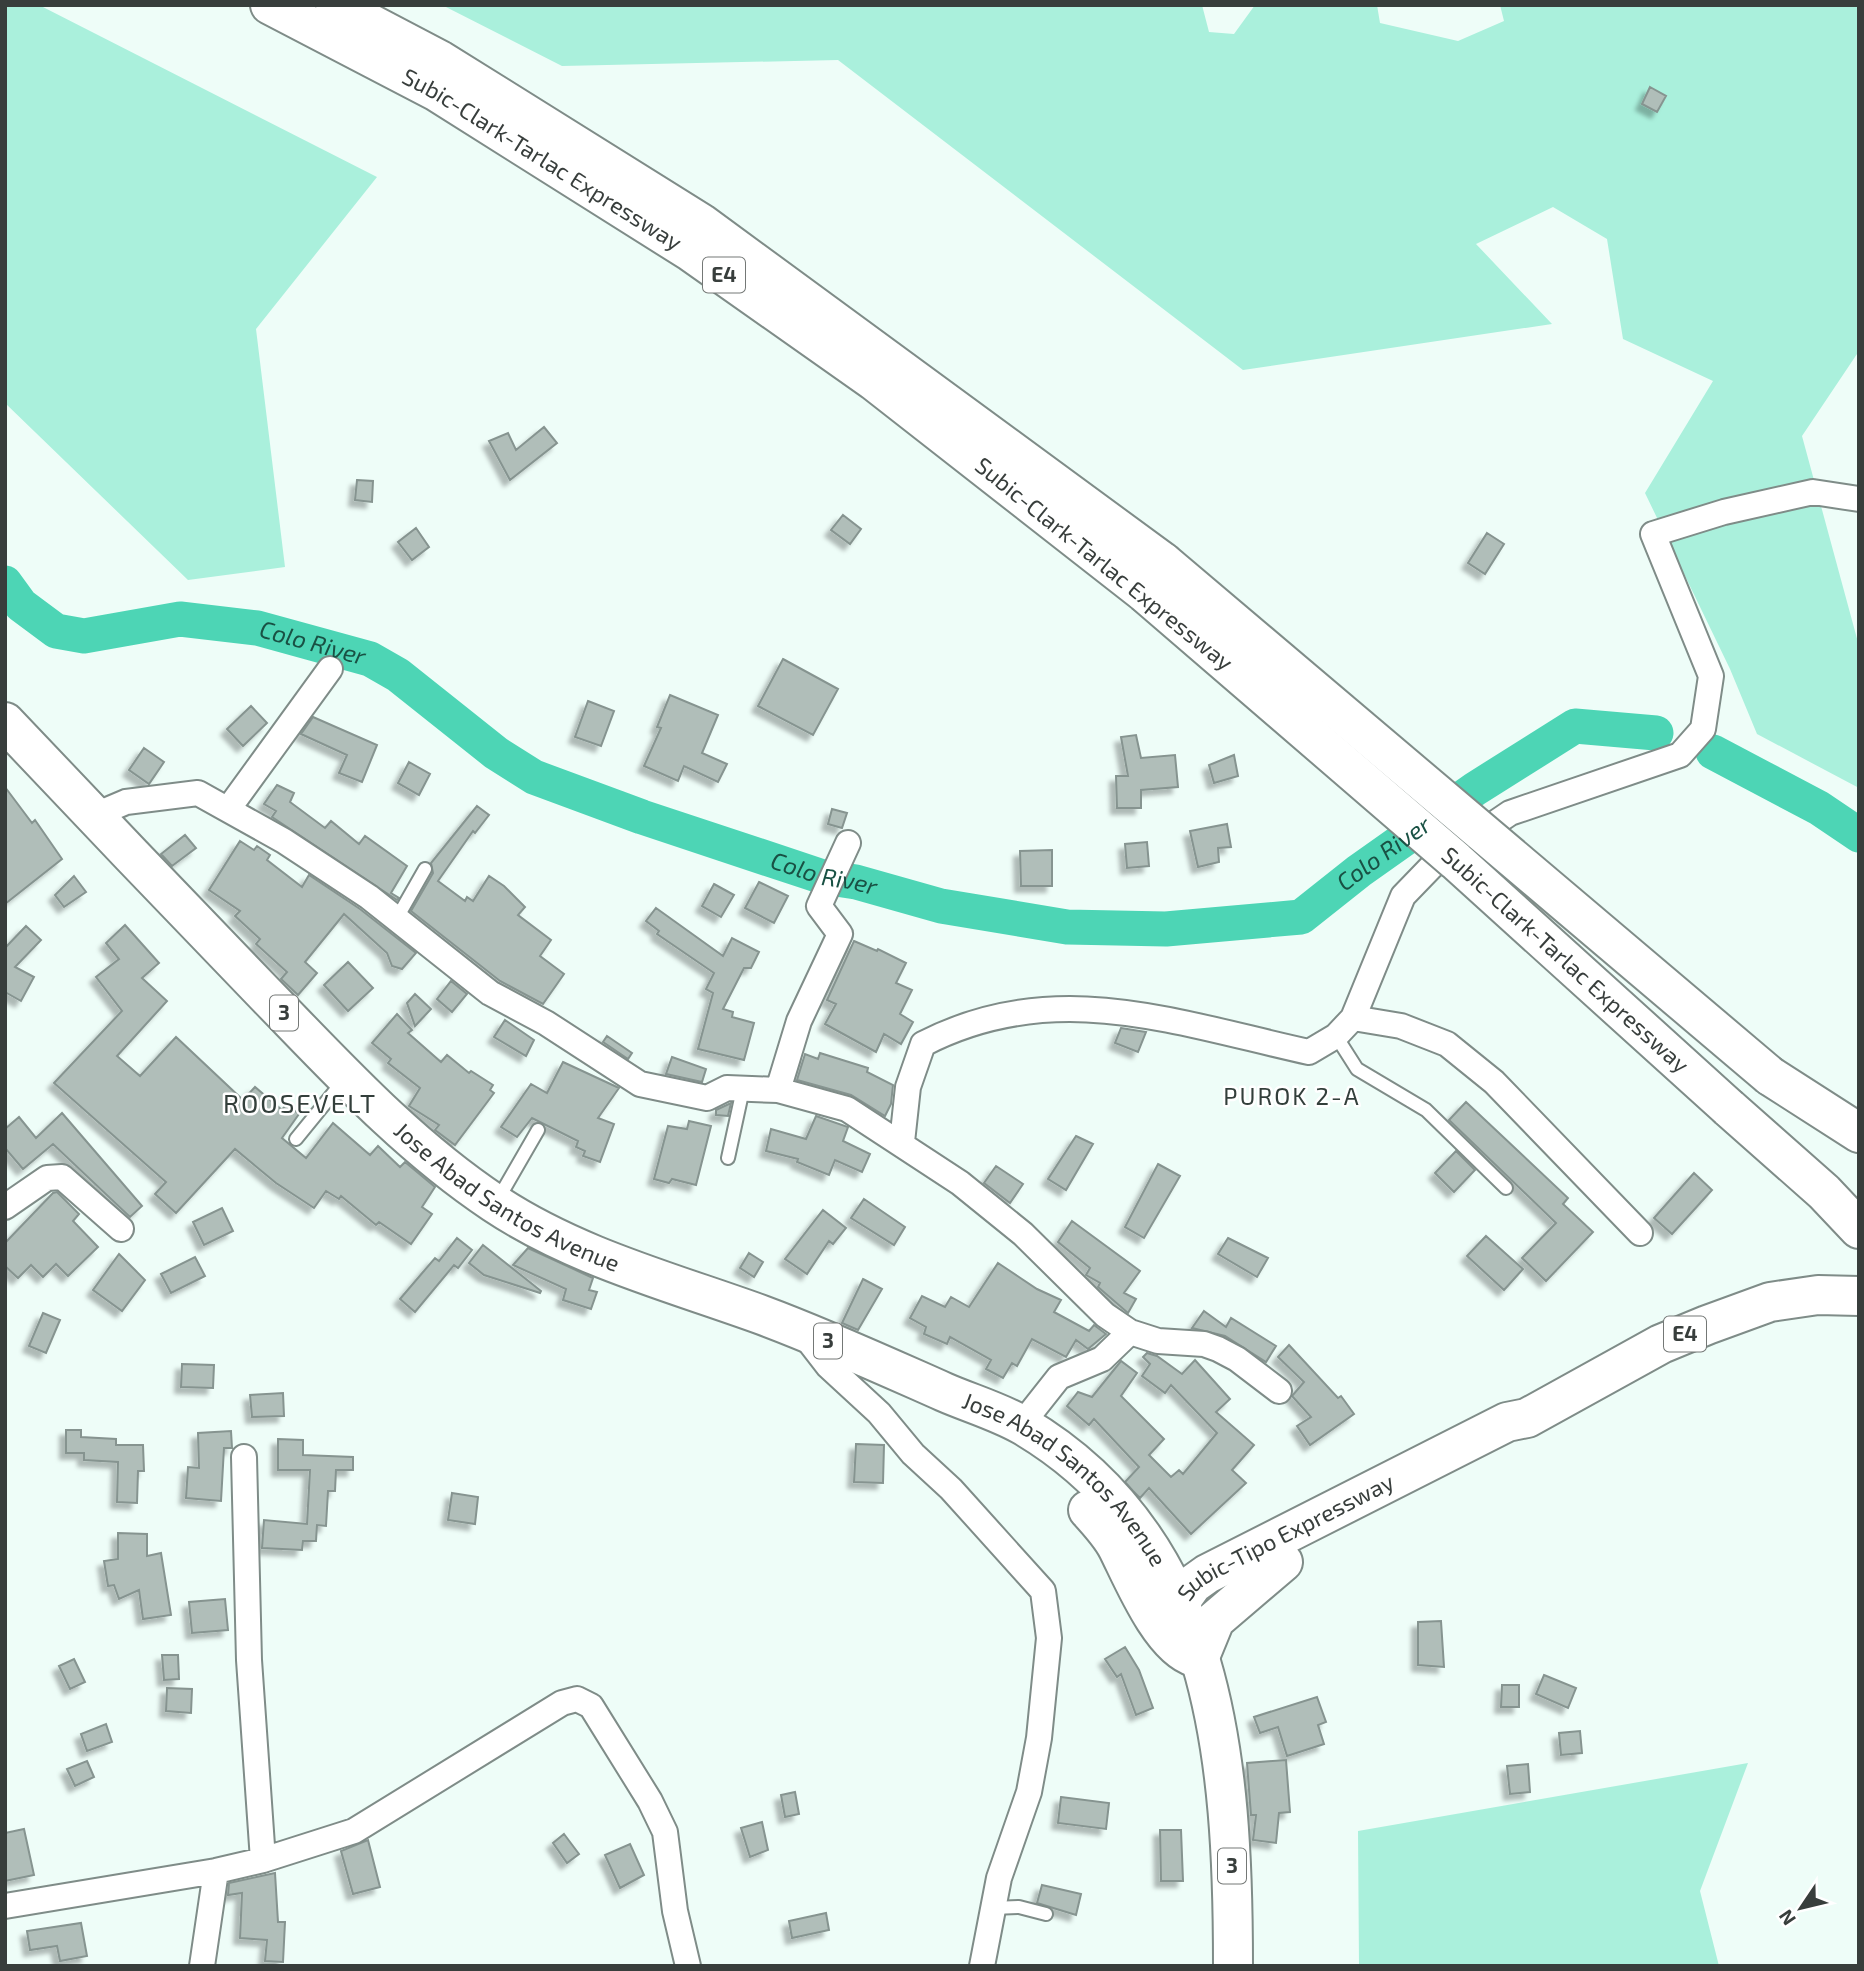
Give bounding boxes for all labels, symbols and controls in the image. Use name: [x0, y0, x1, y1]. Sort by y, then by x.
street label: Subic-Clark-Tarlac Expressway: [398, 62, 687, 256]
road number: E4: [703, 258, 745, 292]
street label: Subic-Clark-Tarlac Expressway: [970, 451, 1239, 676]
water label: Colo River: [257, 613, 370, 670]
water label: Colo River: [1330, 809, 1436, 896]
street label: Subic-Clark-Tarlac Expressway: [1437, 840, 1695, 1078]
water label: Colo River: [767, 845, 881, 900]
road number: 3: [270, 996, 298, 1030]
district label: PUROK 2-A: [1223, 1081, 1361, 1110]
district label: ROOSEVELT: [223, 1087, 377, 1118]
street label: Jose Abad Santos Avenue: [389, 1116, 624, 1277]
road number: E4: [1664, 1316, 1706, 1352]
road number: 3: [814, 1324, 842, 1358]
street label: Jose Abad Santos Avenue: [959, 1386, 1173, 1571]
street label: Subic-Tipo Expressway: [1171, 1467, 1398, 1606]
road number: 3: [1218, 1848, 1246, 1884]
north arrow: [1766, 1873, 1836, 1943]
text: N: [1773, 1906, 1800, 1930]

